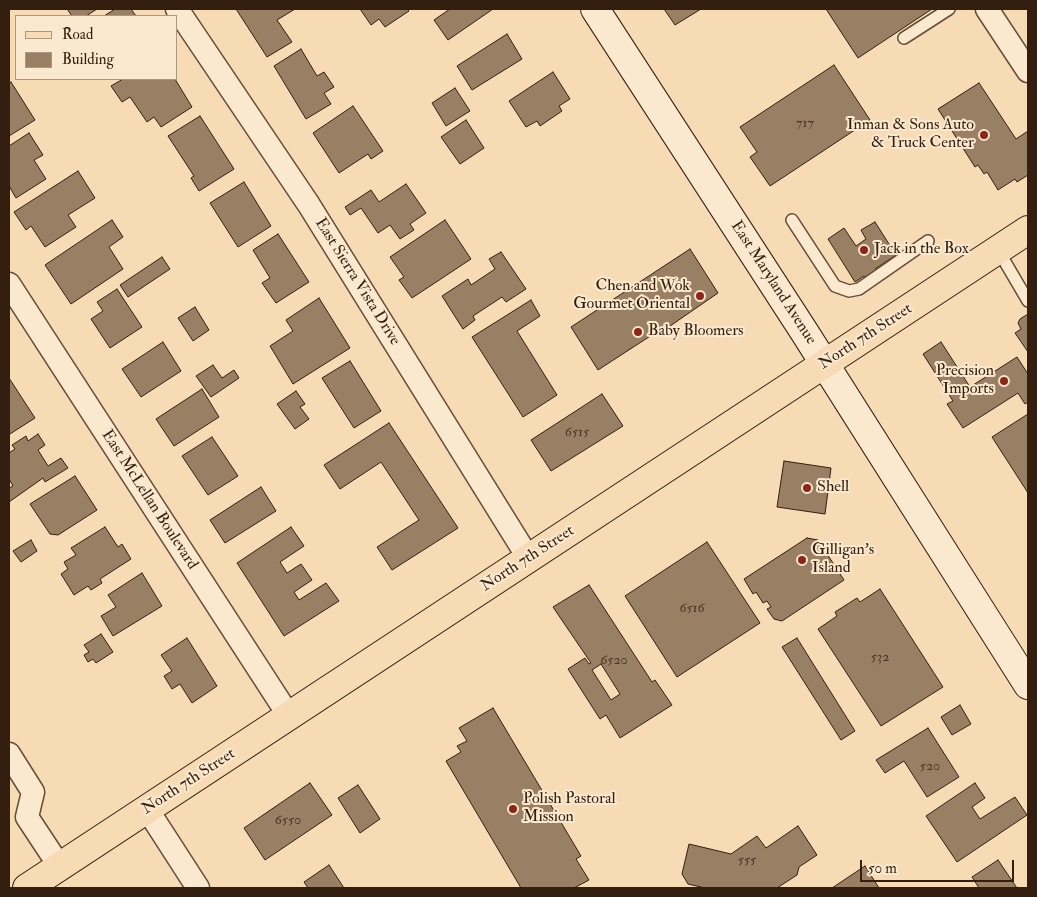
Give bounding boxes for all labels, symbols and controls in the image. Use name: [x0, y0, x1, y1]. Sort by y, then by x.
legend: [15, 15, 178, 80]
text: Road: [62, 25, 93, 44]
text: Building: [62, 50, 114, 69]
house number: 717: [796, 116, 814, 132]
place label: Inman & Sons Auto & Truck Center: [847, 116, 974, 154]
marker: Inman & Sons Auto & Truck Center: [978, 129, 990, 141]
street label: East Sierra Vista Drive: [310, 215, 404, 349]
street label: East Maryland Avenue: [726, 218, 820, 348]
place label: Jack in the Box: [874, 240, 969, 260]
marker: Jack in the Box: [858, 244, 870, 256]
place label: Chen and Wok Gourmet Oriental: [573, 277, 690, 315]
marker: Chen and Wok Gourmet Oriental: [694, 290, 706, 302]
street label: North 7th Street: [816, 300, 916, 374]
place label: Baby Bloomers: [648, 322, 744, 342]
marker: Baby Bloomers: [632, 326, 644, 338]
place label: Precision Imports: [936, 362, 994, 400]
marker: Precision Imports: [998, 375, 1010, 387]
house number: 6515: [565, 425, 589, 441]
street label: East McLellan Boulevard: [97, 427, 201, 573]
place label: Shell: [817, 478, 849, 498]
marker: Shell: [801, 482, 813, 494]
street label: North 7th Street: [478, 522, 578, 596]
place label: Gilligan's Island: [812, 541, 874, 579]
marker: Gilligan's Island: [796, 554, 808, 566]
house number: 6516: [679, 601, 705, 617]
house number: 532: [871, 650, 889, 666]
house number: 6520: [600, 653, 628, 669]
street label: North 7th Street: [139, 745, 239, 819]
house number: 520: [920, 759, 940, 775]
place label: Polish Pastoral Mission: [523, 790, 616, 828]
marker: Polish Pastoral Mission: [507, 803, 519, 815]
house number: 6550: [275, 813, 301, 829]
scale bar: [862, 850, 1016, 882]
house number: 555: [738, 853, 756, 869]
text: 50 m: [868, 859, 897, 878]

